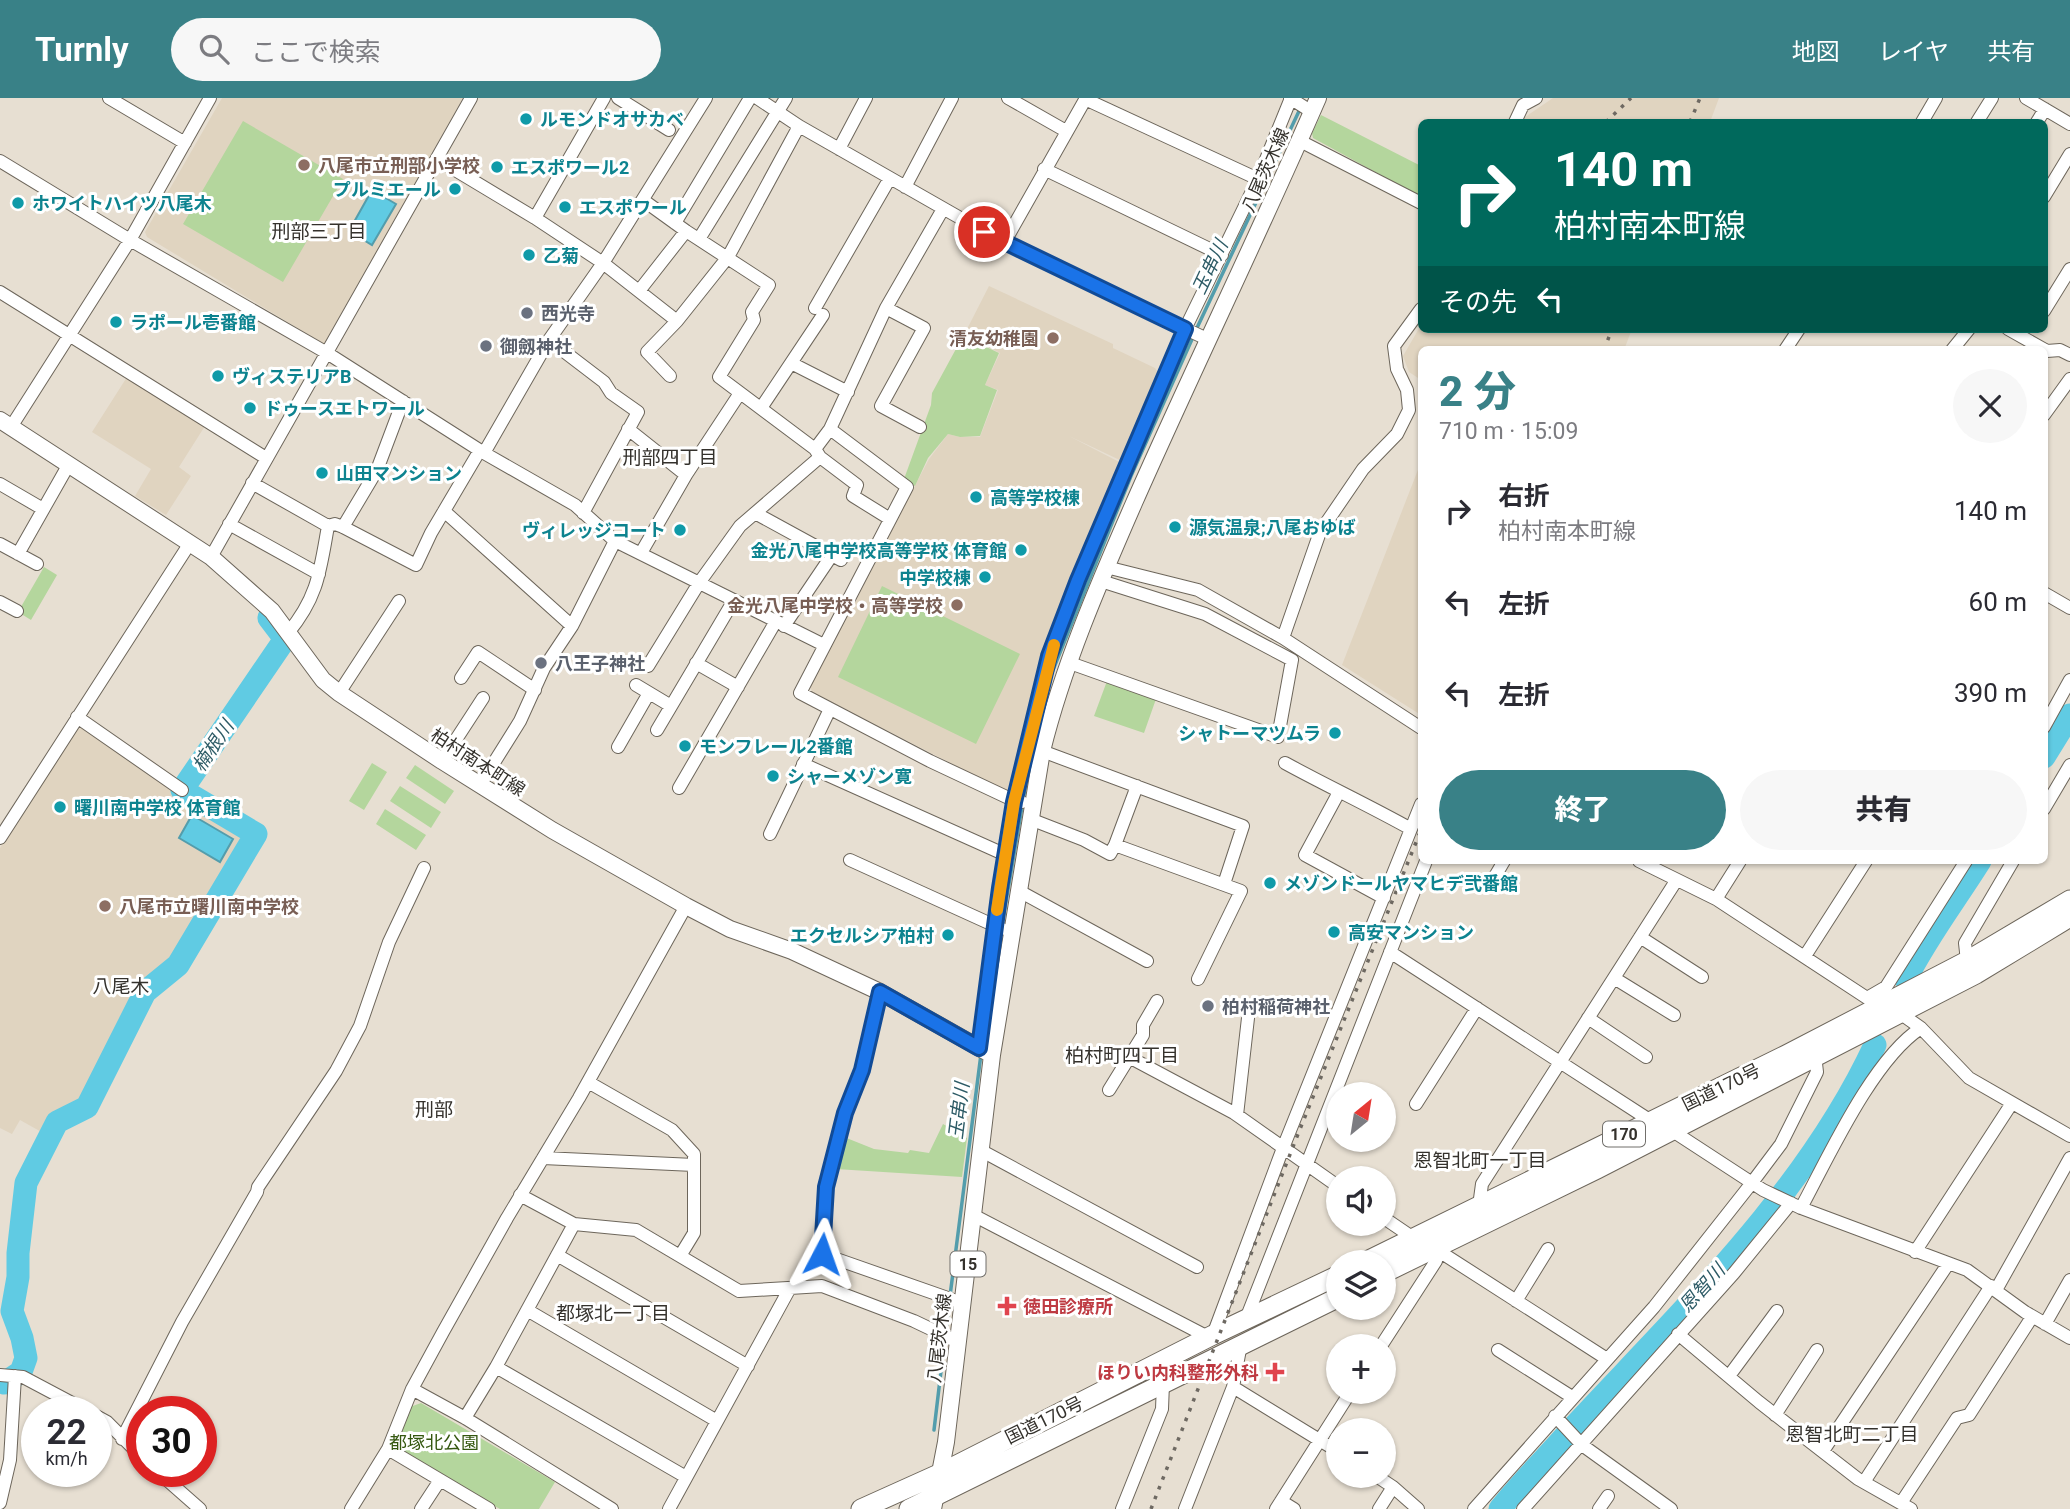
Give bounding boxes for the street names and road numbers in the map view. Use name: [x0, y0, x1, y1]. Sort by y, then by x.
street label: 八尾茨木線: [1237, 125, 1293, 215]
street label: 柏村南本町線: [427, 724, 529, 800]
street label: 国道170号: [1678, 1059, 1764, 1115]
road number: 170: [1603, 1122, 1645, 1146]
road number: 15: [950, 1252, 986, 1276]
street label: 八尾茨木線: [923, 1292, 955, 1384]
street label: 国道170号: [1001, 1392, 1087, 1448]

